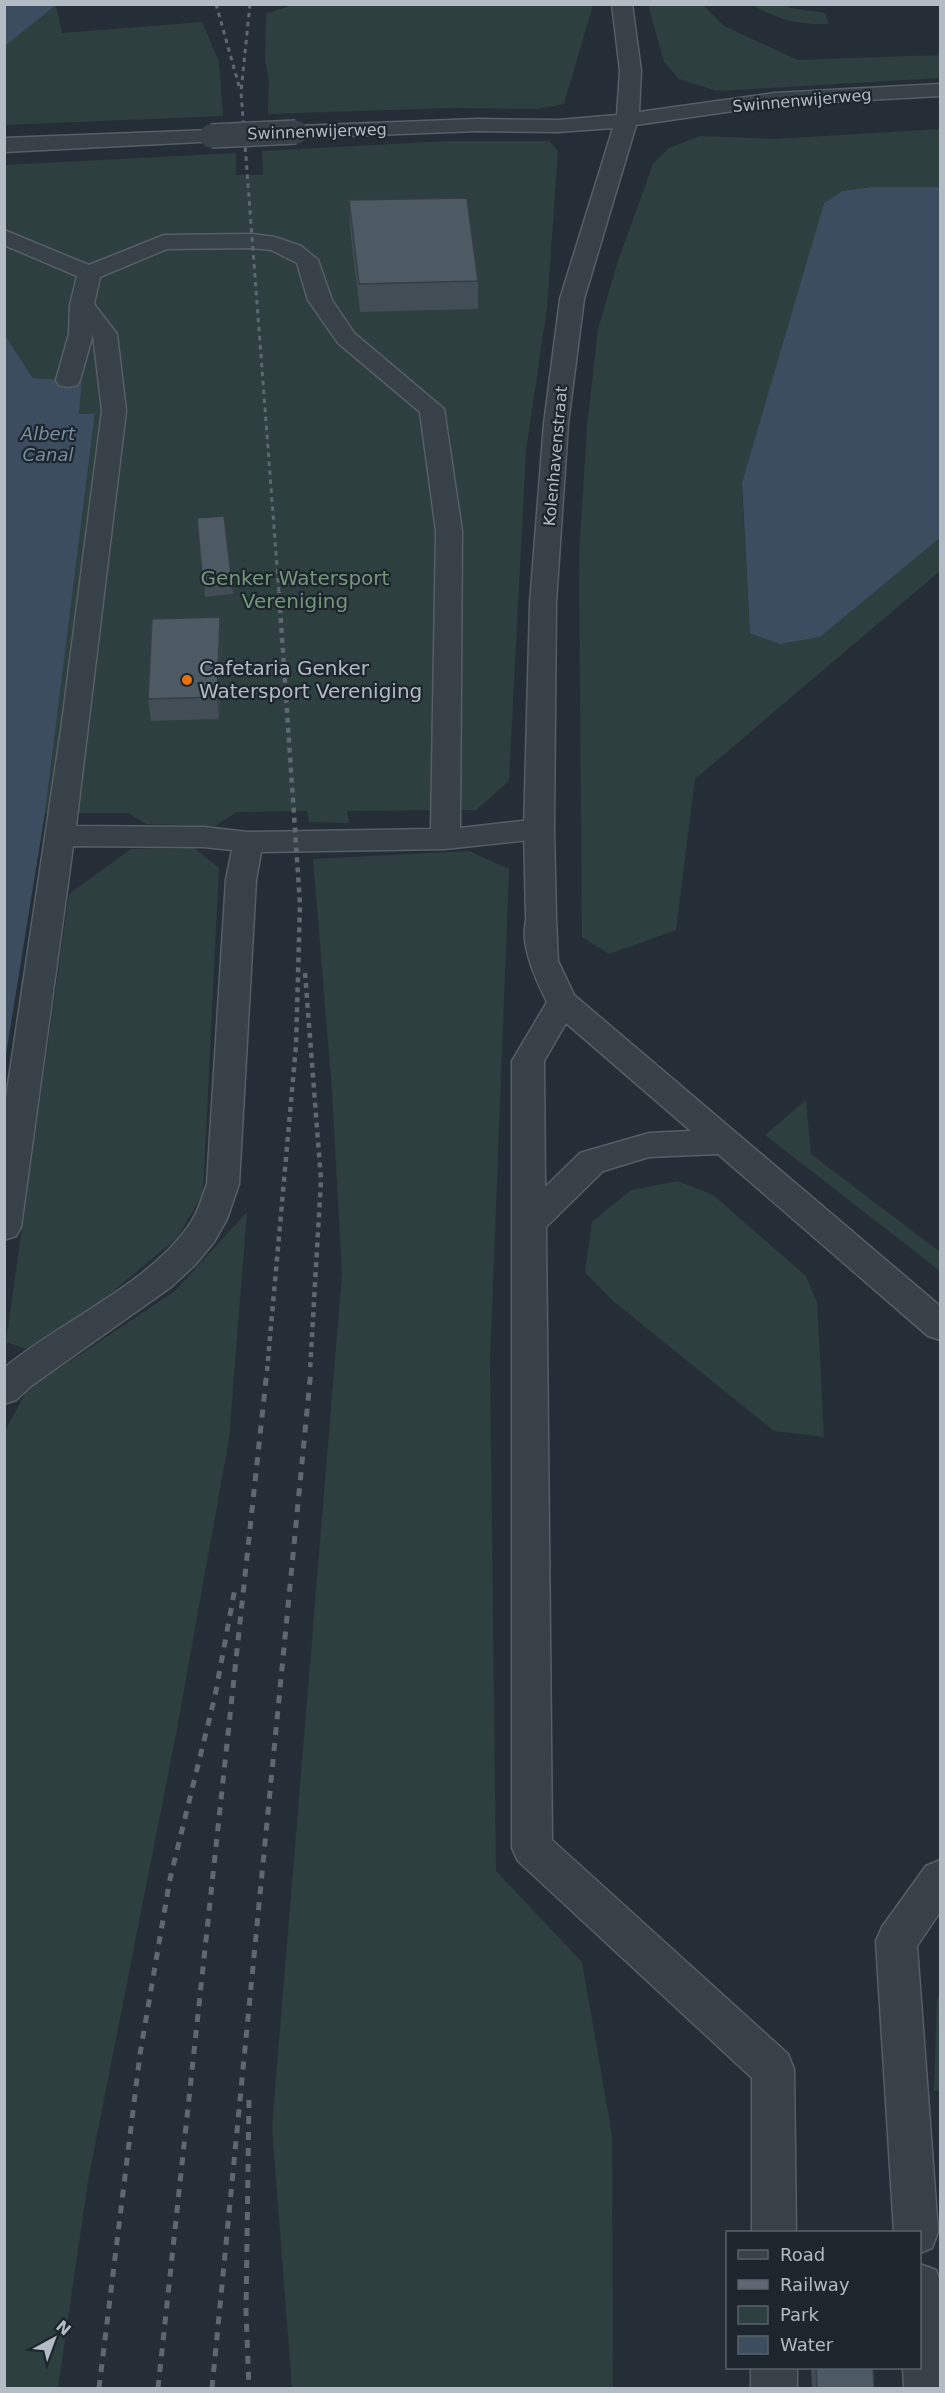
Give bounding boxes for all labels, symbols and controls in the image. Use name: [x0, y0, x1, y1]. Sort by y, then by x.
street label: Swinnenwijerweg: [732, 85, 872, 116]
street label: Swinnenwijerweg: [247, 120, 387, 143]
street label: Kolenhavenstraat: [540, 385, 571, 527]
water label: Albert Canal: [20, 423, 76, 465]
park label: Genker Watersport Vereniging: [201, 566, 390, 613]
place label: Cafetaria Genker Watersport Vereniging: [199, 656, 422, 703]
marker: Cafetaria Genker Watersport Vereniging: [180, 673, 194, 687]
legend: [726, 2231, 921, 2369]
text: Road: [780, 2244, 825, 2265]
text: Railway: [780, 2274, 850, 2295]
text: Park: [780, 2304, 819, 2325]
north arrow: [24, 2309, 84, 2369]
text: N: [52, 2316, 75, 2340]
text: Water: [780, 2334, 834, 2355]

